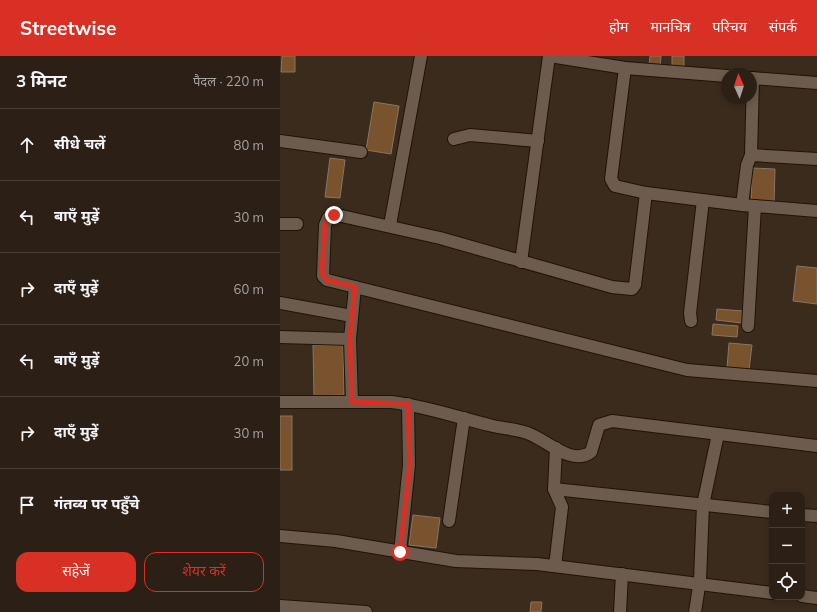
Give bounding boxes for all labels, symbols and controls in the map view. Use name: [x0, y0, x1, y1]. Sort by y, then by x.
text: Streetwise: [20, 16, 116, 40]
text: होम: [609, 18, 628, 36]
text: मानचित्र: [650, 18, 691, 36]
text: परिचय: [713, 18, 747, 36]
text: संपर्क: [769, 18, 797, 36]
north arrow: [721, 68, 757, 104]
text: 3 मिनट: [16, 70, 67, 91]
text: पैदल · 220 m: [193, 73, 264, 89]
icon: ahead: [16, 134, 38, 156]
text: सीधे चलें: [54, 134, 105, 153]
text: 80 m: [234, 137, 264, 153]
icon: left: [16, 206, 38, 228]
text: बाएँ मुड़ें: [54, 206, 99, 225]
route end: [325, 206, 343, 224]
text: 30 m: [234, 209, 264, 225]
icon: right: [16, 278, 38, 300]
text: दाएँ मुड़ें: [54, 278, 98, 297]
text: 60 m: [234, 281, 264, 297]
icon: left: [16, 350, 38, 372]
text: बाएँ मुड़ें: [54, 350, 99, 369]
text: 20 m: [234, 353, 264, 369]
icon: right: [16, 422, 38, 444]
text: दाएँ मुड़ें: [54, 422, 98, 441]
text: 30 m: [234, 425, 264, 441]
map controls: [769, 492, 805, 600]
button: +: [769, 492, 805, 528]
icon: arrive: [16, 494, 38, 516]
text: गंतव्य पर पहुँचे: [54, 494, 139, 513]
button: −: [769, 528, 805, 564]
route start: [391, 543, 409, 561]
button: सहेजें: [16, 552, 136, 592]
button: शेयर करें: [144, 552, 264, 592]
button: locate: [769, 564, 805, 600]

